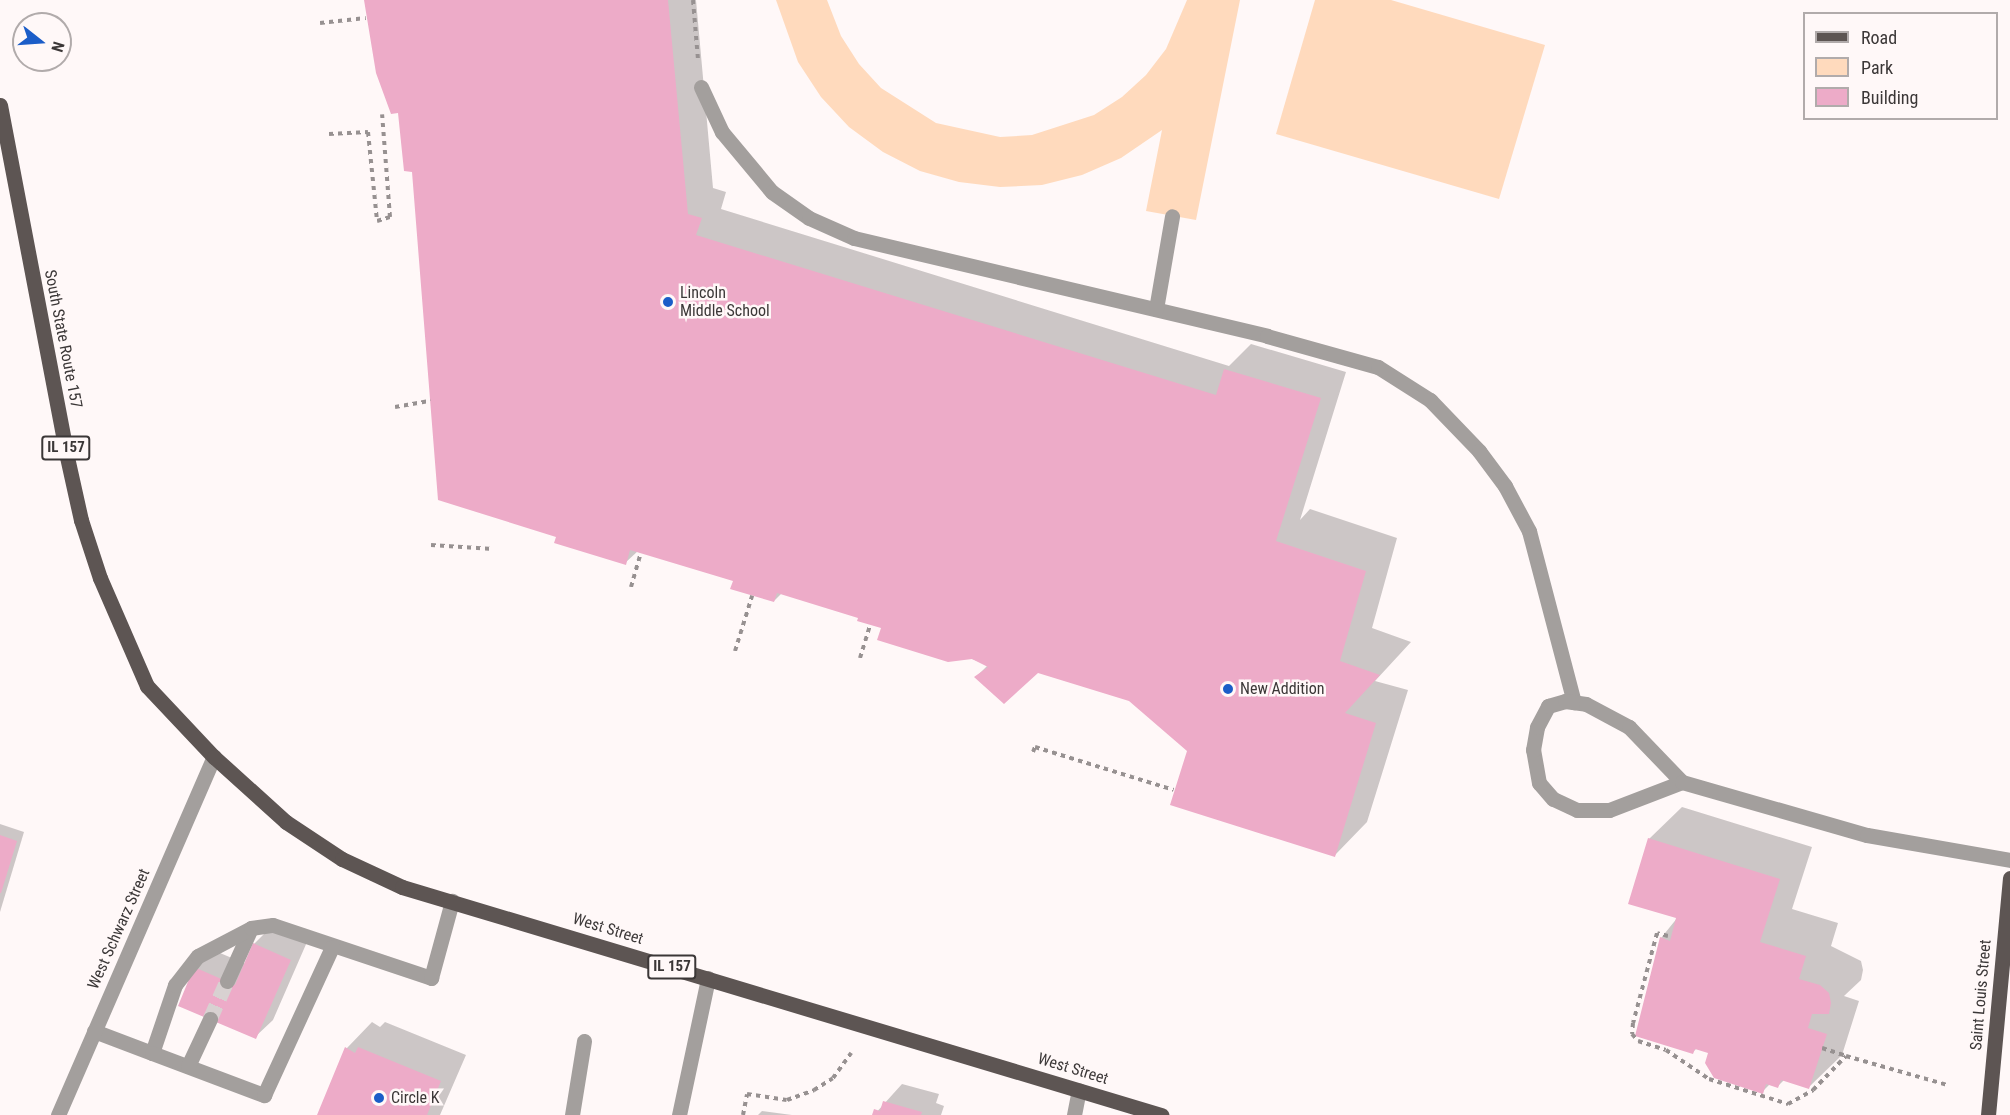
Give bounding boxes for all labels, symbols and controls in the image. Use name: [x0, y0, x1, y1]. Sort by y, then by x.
north arrow: [12, 12, 72, 72]
legend: [1803, 12, 1998, 120]
text: Road: [1861, 27, 1897, 48]
text: N: [47, 39, 68, 54]
text: Park: [1861, 57, 1893, 78]
text: Building: [1861, 87, 1918, 108]
street label: South State Route 157: [40, 268, 86, 410]
place label: Lincoln Middle School: [680, 283, 770, 321]
marker: Lincoln Middle School: [661, 295, 675, 309]
road number: IL 157: [40, 436, 92, 460]
place label: New Addition: [1240, 679, 1324, 699]
marker: New Addition: [1221, 682, 1235, 696]
street label: West Schwarz Street: [84, 866, 154, 992]
street label: West Street: [570, 909, 646, 949]
street label: Saint Louis Street: [1967, 939, 1995, 1051]
road number: IL 157: [646, 955, 698, 979]
street label: West Street: [1035, 1049, 1111, 1089]
place label: Circle K: [391, 1088, 439, 1108]
marker: Circle K: [372, 1091, 386, 1105]

